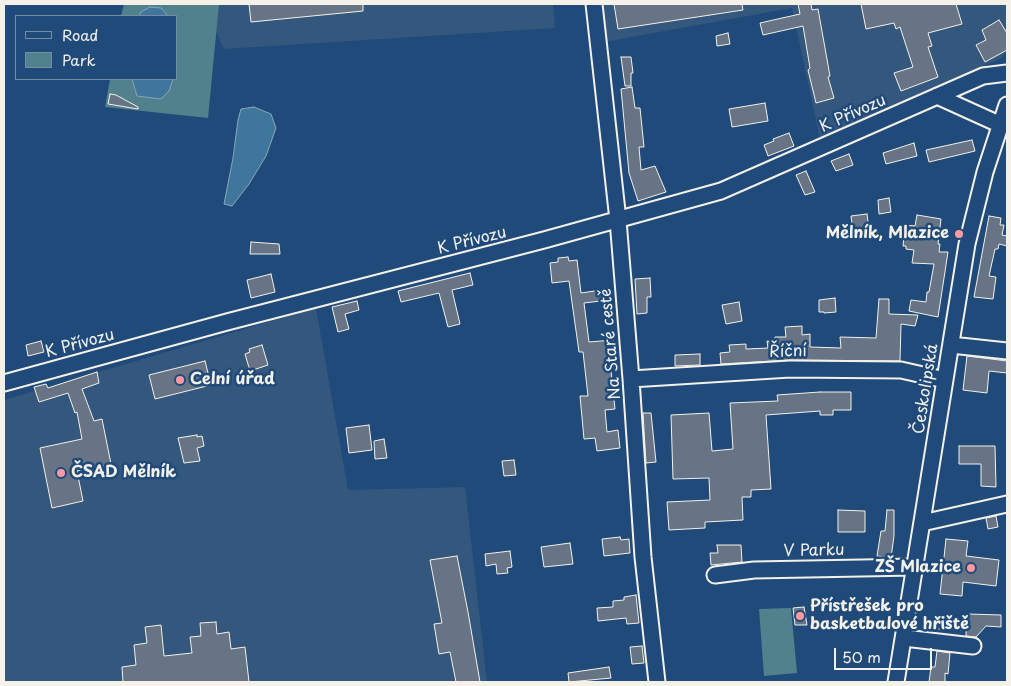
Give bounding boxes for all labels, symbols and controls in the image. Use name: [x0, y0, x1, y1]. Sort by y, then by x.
legend: [15, 15, 178, 80]
text: Road: [62, 23, 98, 46]
text: Park: [62, 48, 96, 71]
street label: K Přívozu: [817, 91, 889, 137]
street label: K Přívozu: [435, 223, 509, 259]
place label: Mělník, Mlazice: [826, 224, 949, 244]
marker: Mělník, Mlazice: [953, 228, 965, 240]
street label: Na Staré cestě: [597, 287, 625, 401]
street label: K Přívozu: [43, 326, 117, 362]
street label: Říční: [769, 342, 807, 362]
street label: Českolipská: [909, 342, 943, 436]
place label: Celní úřad: [190, 370, 275, 390]
marker: Celní úřad: [174, 374, 186, 386]
place label: ČSAD Mělník: [71, 463, 176, 483]
marker: ČSAD Mělník: [55, 467, 67, 479]
street label: V Parku: [783, 541, 845, 561]
place label: ZŠ Mlazice: [875, 558, 961, 578]
marker: ZŠ Mlazice: [965, 562, 977, 574]
place label: Přístřešek pro basketbalové hřiště: [810, 597, 969, 635]
marker: Přístřešek pro basketbalové hřiště: [794, 610, 806, 622]
scale bar: [836, 638, 934, 670]
text: 50 m: [842, 645, 881, 668]

